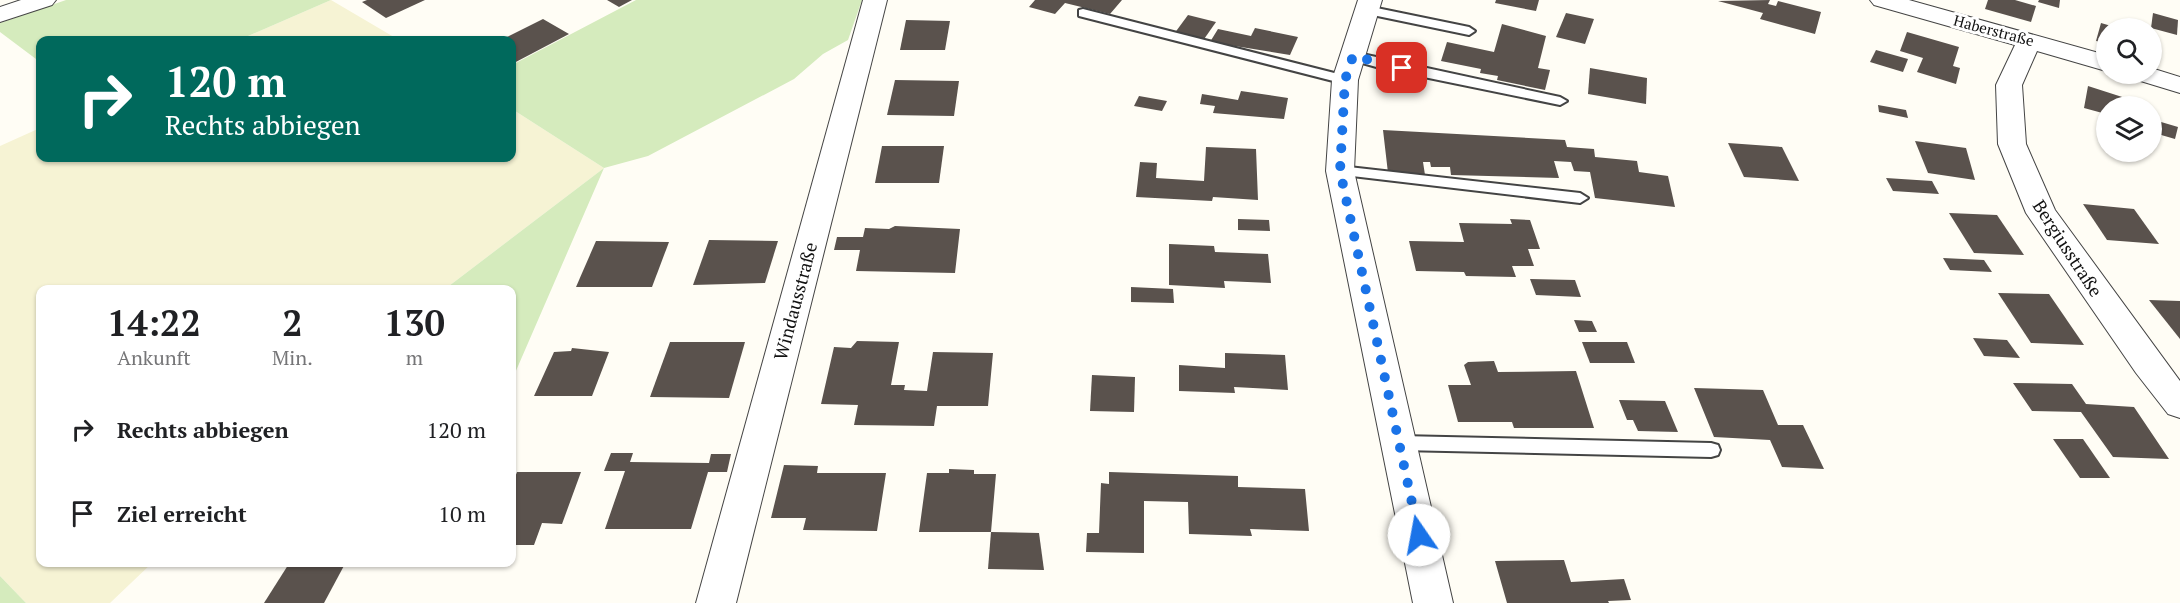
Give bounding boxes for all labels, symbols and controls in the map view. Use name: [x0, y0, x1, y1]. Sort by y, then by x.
street label: Haberstraße: [1952, 10, 2036, 50]
map controls: [2096, 18, 2162, 162]
button: search: [2096, 18, 2162, 84]
pin: [1376, 42, 1427, 93]
icon: arrive: [1385, 51, 1418, 84]
text: 120 m: [165, 53, 286, 109]
icon: right: [66, 60, 144, 138]
button: layers: [2096, 96, 2162, 162]
text: Rechts abbiegen: [165, 107, 361, 143]
street label: Bergiusstraße: [2028, 195, 2108, 301]
street label: Windausstraße: [768, 239, 822, 363]
text: 14:22: [107, 299, 201, 346]
text: 2: [282, 299, 302, 346]
text: 130: [384, 299, 445, 346]
text: Ankunft: [117, 344, 191, 371]
text: Min.: [272, 344, 313, 371]
text: m: [406, 344, 423, 371]
icon: right: [66, 413, 99, 446]
text: Rechts abbiegen: [117, 415, 289, 444]
text: 120 m: [426, 415, 486, 444]
icon: arrive: [66, 497, 99, 530]
text: Ziel erreicht: [117, 499, 247, 528]
text: 10 m: [438, 499, 486, 528]
position arrow: [1387, 503, 1451, 567]

